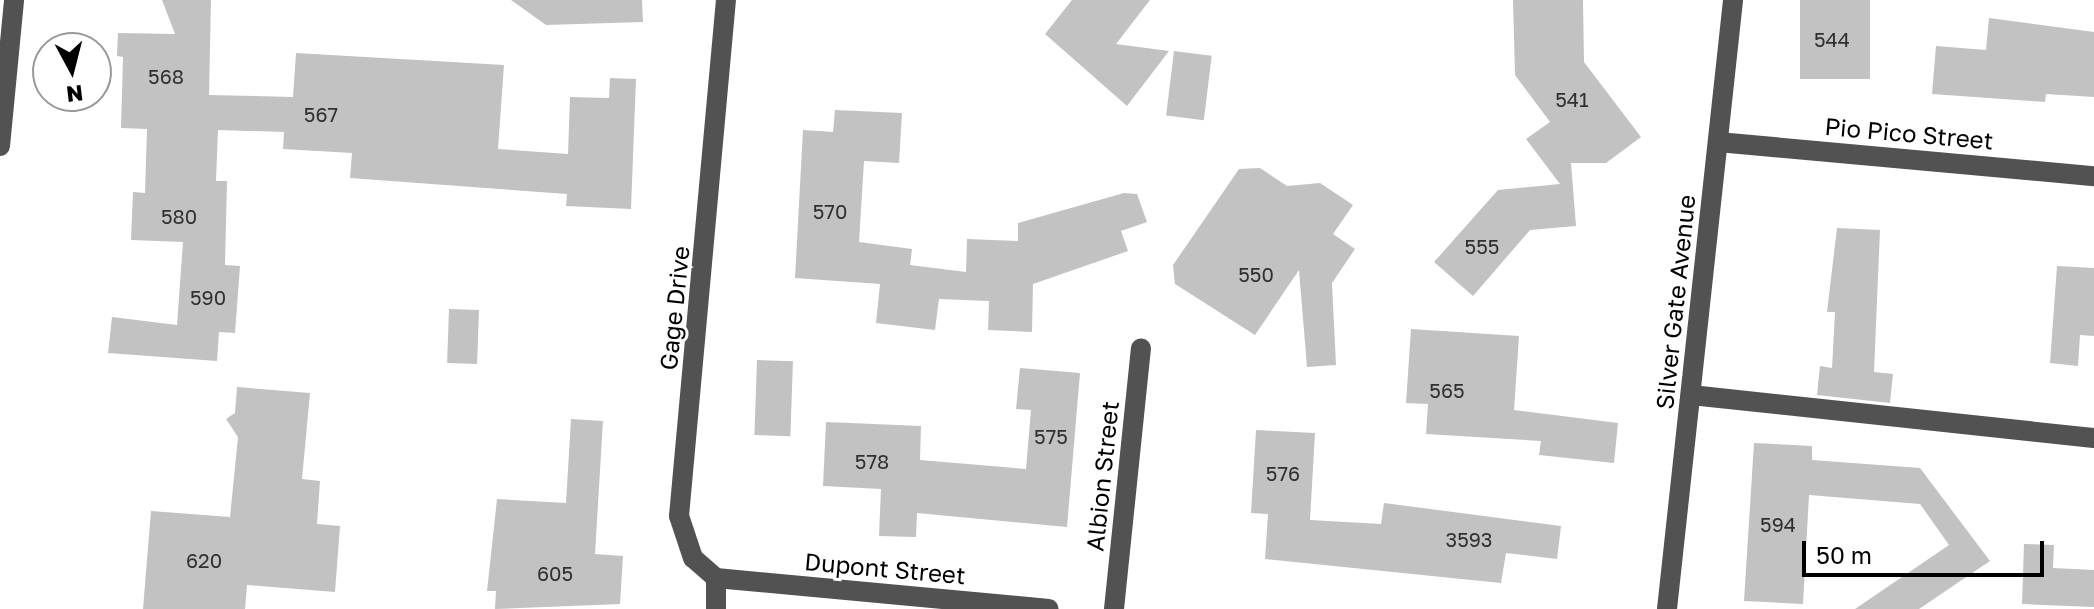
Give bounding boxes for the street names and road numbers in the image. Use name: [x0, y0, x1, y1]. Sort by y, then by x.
street label: Pio Pico Street: [1823, 111, 1995, 155]
street label: Silver Gate Avenue: [1649, 193, 1701, 411]
street label: Gage Drive: [653, 245, 695, 371]
street label: Albion Street: [1080, 400, 1124, 552]
street label: Dupont Street: [803, 547, 967, 589]

